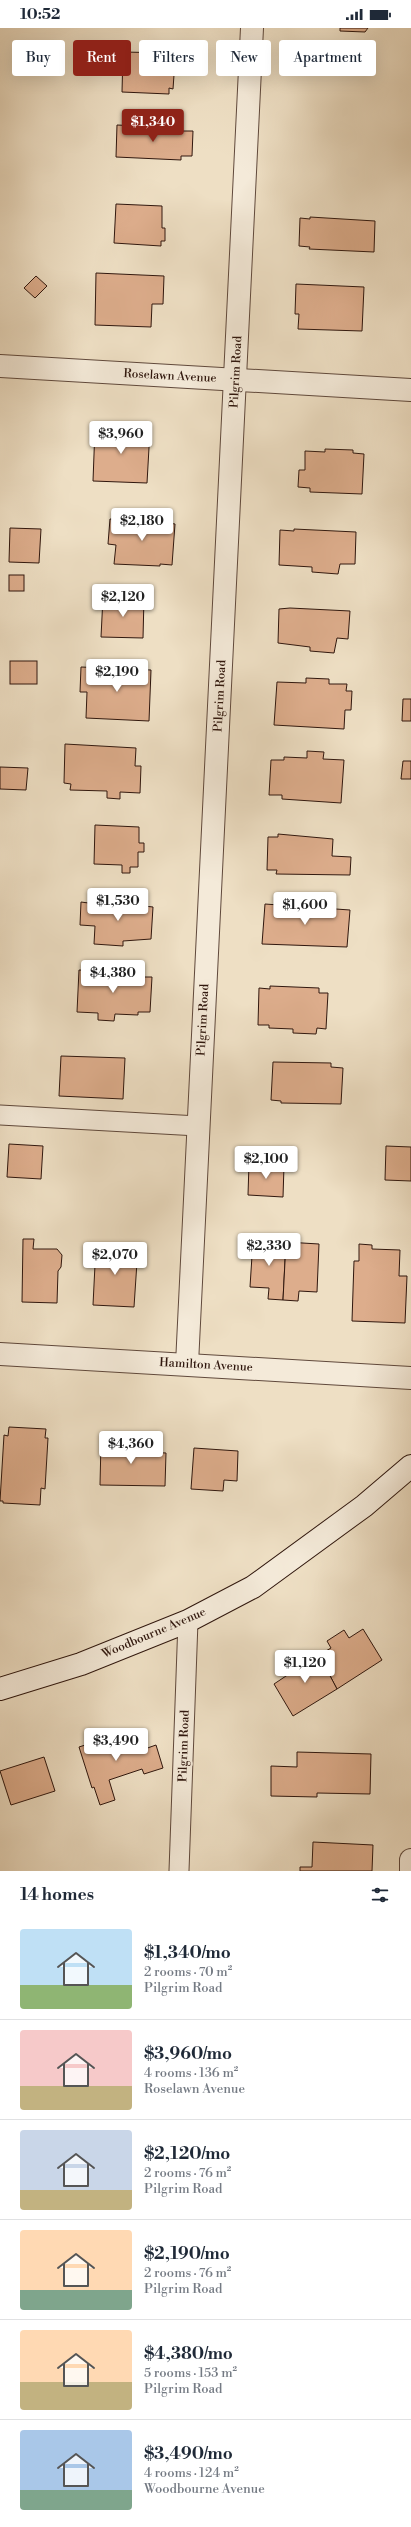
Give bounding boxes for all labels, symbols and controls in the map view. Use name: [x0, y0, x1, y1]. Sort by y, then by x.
text: 10:52: [20, 5, 60, 24]
chip: Buy: [12, 40, 65, 76]
chip: Rent: [73, 40, 131, 76]
chip: Filters: [139, 40, 208, 76]
chip: New: [216, 40, 271, 76]
chip: Apartment: [279, 40, 376, 76]
pin: $1,340: [120, 109, 186, 143]
text: $1,340: [131, 114, 175, 130]
street label: Pilgrim Road: [227, 335, 245, 409]
street label: Roselawn Avenue: [123, 366, 217, 386]
pin: $3,960: [88, 421, 154, 455]
text: $3,960: [98, 426, 144, 442]
pin: $2,180: [109, 508, 175, 542]
text: $2,180: [120, 513, 164, 529]
pin: $2,120: [90, 584, 156, 618]
text: $2,120: [101, 589, 145, 605]
pin: $2,190: [84, 659, 150, 693]
street label: Pilgrim Road: [211, 659, 229, 733]
text: $2,190: [95, 664, 139, 680]
pin: $1,530: [85, 888, 151, 922]
pin: $1,600: [272, 892, 338, 926]
text: $1,530: [96, 893, 140, 909]
text: $1,600: [282, 897, 328, 913]
pin: $4,380: [80, 960, 146, 994]
text: $4,380: [90, 965, 136, 981]
street label: Pilgrim Road: [194, 983, 212, 1057]
pin: $2,100: [233, 1146, 299, 1180]
text: $2,100: [244, 1151, 288, 1167]
pin: $2,330: [236, 1233, 302, 1267]
text: $2,330: [247, 1238, 291, 1254]
pin: $2,070: [82, 1242, 148, 1276]
text: $2,070: [92, 1247, 138, 1263]
street label: Hamilton Avenue: [159, 1355, 253, 1375]
pin: $4,360: [98, 1431, 164, 1465]
text: $4,360: [108, 1436, 154, 1452]
street label: Woodbourne Avenue: [99, 1604, 208, 1662]
pin: $1,120: [272, 1650, 338, 1684]
text: $1,120: [284, 1655, 326, 1671]
street label: Pilgrim Road: [175, 1709, 193, 1782]
pin: $3,490: [83, 1728, 149, 1762]
text: $3,490: [93, 1733, 139, 1749]
text: 14 homes: [20, 1884, 94, 1906]
icon: filters: [369, 1884, 391, 1906]
text: $1,340/mo: [144, 1942, 231, 1964]
icon: home: [52, 1945, 100, 1993]
text: 2 rooms · 70 m²: [144, 1964, 232, 1980]
text: Pilgrim Road: [144, 1980, 222, 1996]
text: $3,960/mo: [144, 2043, 232, 2065]
icon: home: [52, 2046, 100, 2094]
text: 4 rooms · 136 m²: [144, 2065, 238, 2081]
text: Roselawn Avenue: [144, 2081, 245, 2097]
text: $2,120/mo: [144, 2143, 230, 2165]
icon: home: [52, 2146, 100, 2194]
text: 2 rooms · 76 m²: [144, 2165, 231, 2181]
text: Pilgrim Road: [144, 2181, 222, 2197]
text: $2,190/mo: [144, 2243, 230, 2265]
icon: home: [52, 2246, 100, 2294]
text: 2 rooms · 76 m²: [144, 2265, 231, 2281]
text: Pilgrim Road: [144, 2281, 222, 2297]
text: $4,380/mo: [144, 2343, 233, 2365]
icon: home: [52, 2346, 100, 2394]
text: 5 rooms · 153 m²: [144, 2365, 237, 2381]
text: Pilgrim Road: [144, 2381, 222, 2397]
text: $3,490/mo: [144, 2443, 233, 2465]
icon: home: [52, 2446, 100, 2494]
text: 4 rooms · 124 m²: [144, 2465, 239, 2481]
text: Woodbourne Avenue: [144, 2481, 265, 2497]

